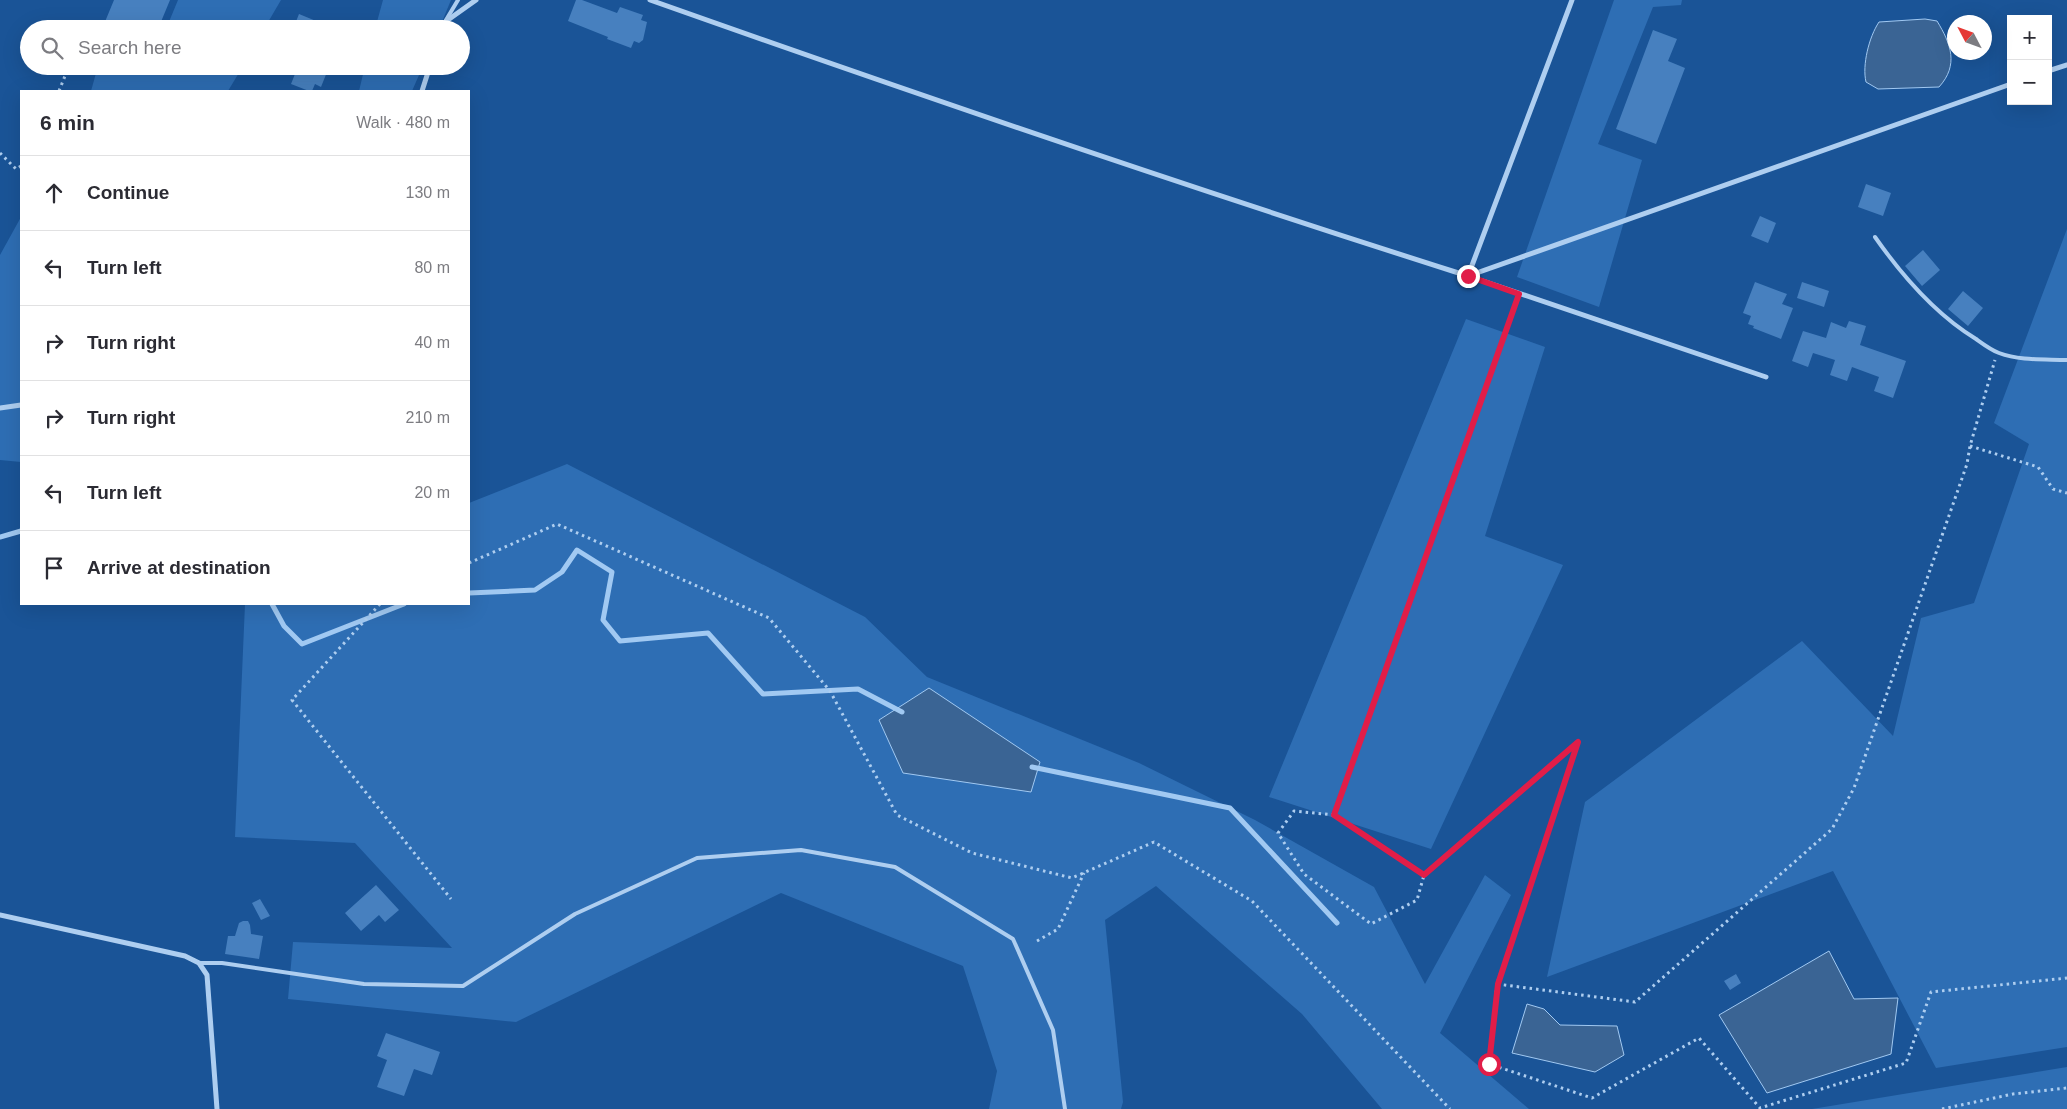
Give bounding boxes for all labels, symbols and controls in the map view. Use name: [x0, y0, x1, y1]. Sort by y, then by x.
north arrow: [1947, 15, 1992, 60]
map controls: [2007, 15, 2052, 105]
button: +: [2007, 15, 2052, 60]
search box: [20, 20, 470, 75]
icon: search: [38, 34, 66, 62]
text: Search here: [78, 37, 182, 58]
button: −: [2007, 60, 2052, 105]
text: 6 min: [40, 111, 95, 134]
text: Walk · 480 m: [356, 114, 450, 131]
icon: ahead: [40, 179, 68, 207]
text: Continue: [87, 182, 169, 203]
text: 130 m: [406, 184, 450, 201]
icon: left: [40, 254, 68, 282]
text: Turn left: [87, 257, 162, 278]
text: 80 m: [414, 259, 450, 276]
route end: [1457, 265, 1480, 288]
icon: right: [40, 329, 68, 357]
text: Turn right: [87, 332, 175, 353]
text: 40 m: [414, 334, 450, 351]
icon: right: [40, 404, 68, 432]
text: Turn right: [87, 407, 175, 428]
text: 210 m: [406, 409, 450, 426]
icon: left: [40, 479, 68, 507]
text: Turn left: [87, 482, 162, 503]
text: 20 m: [414, 484, 450, 501]
icon: arrive: [40, 554, 68, 582]
text: Arrive at destination: [87, 557, 271, 578]
route start: [1478, 1053, 1501, 1076]

